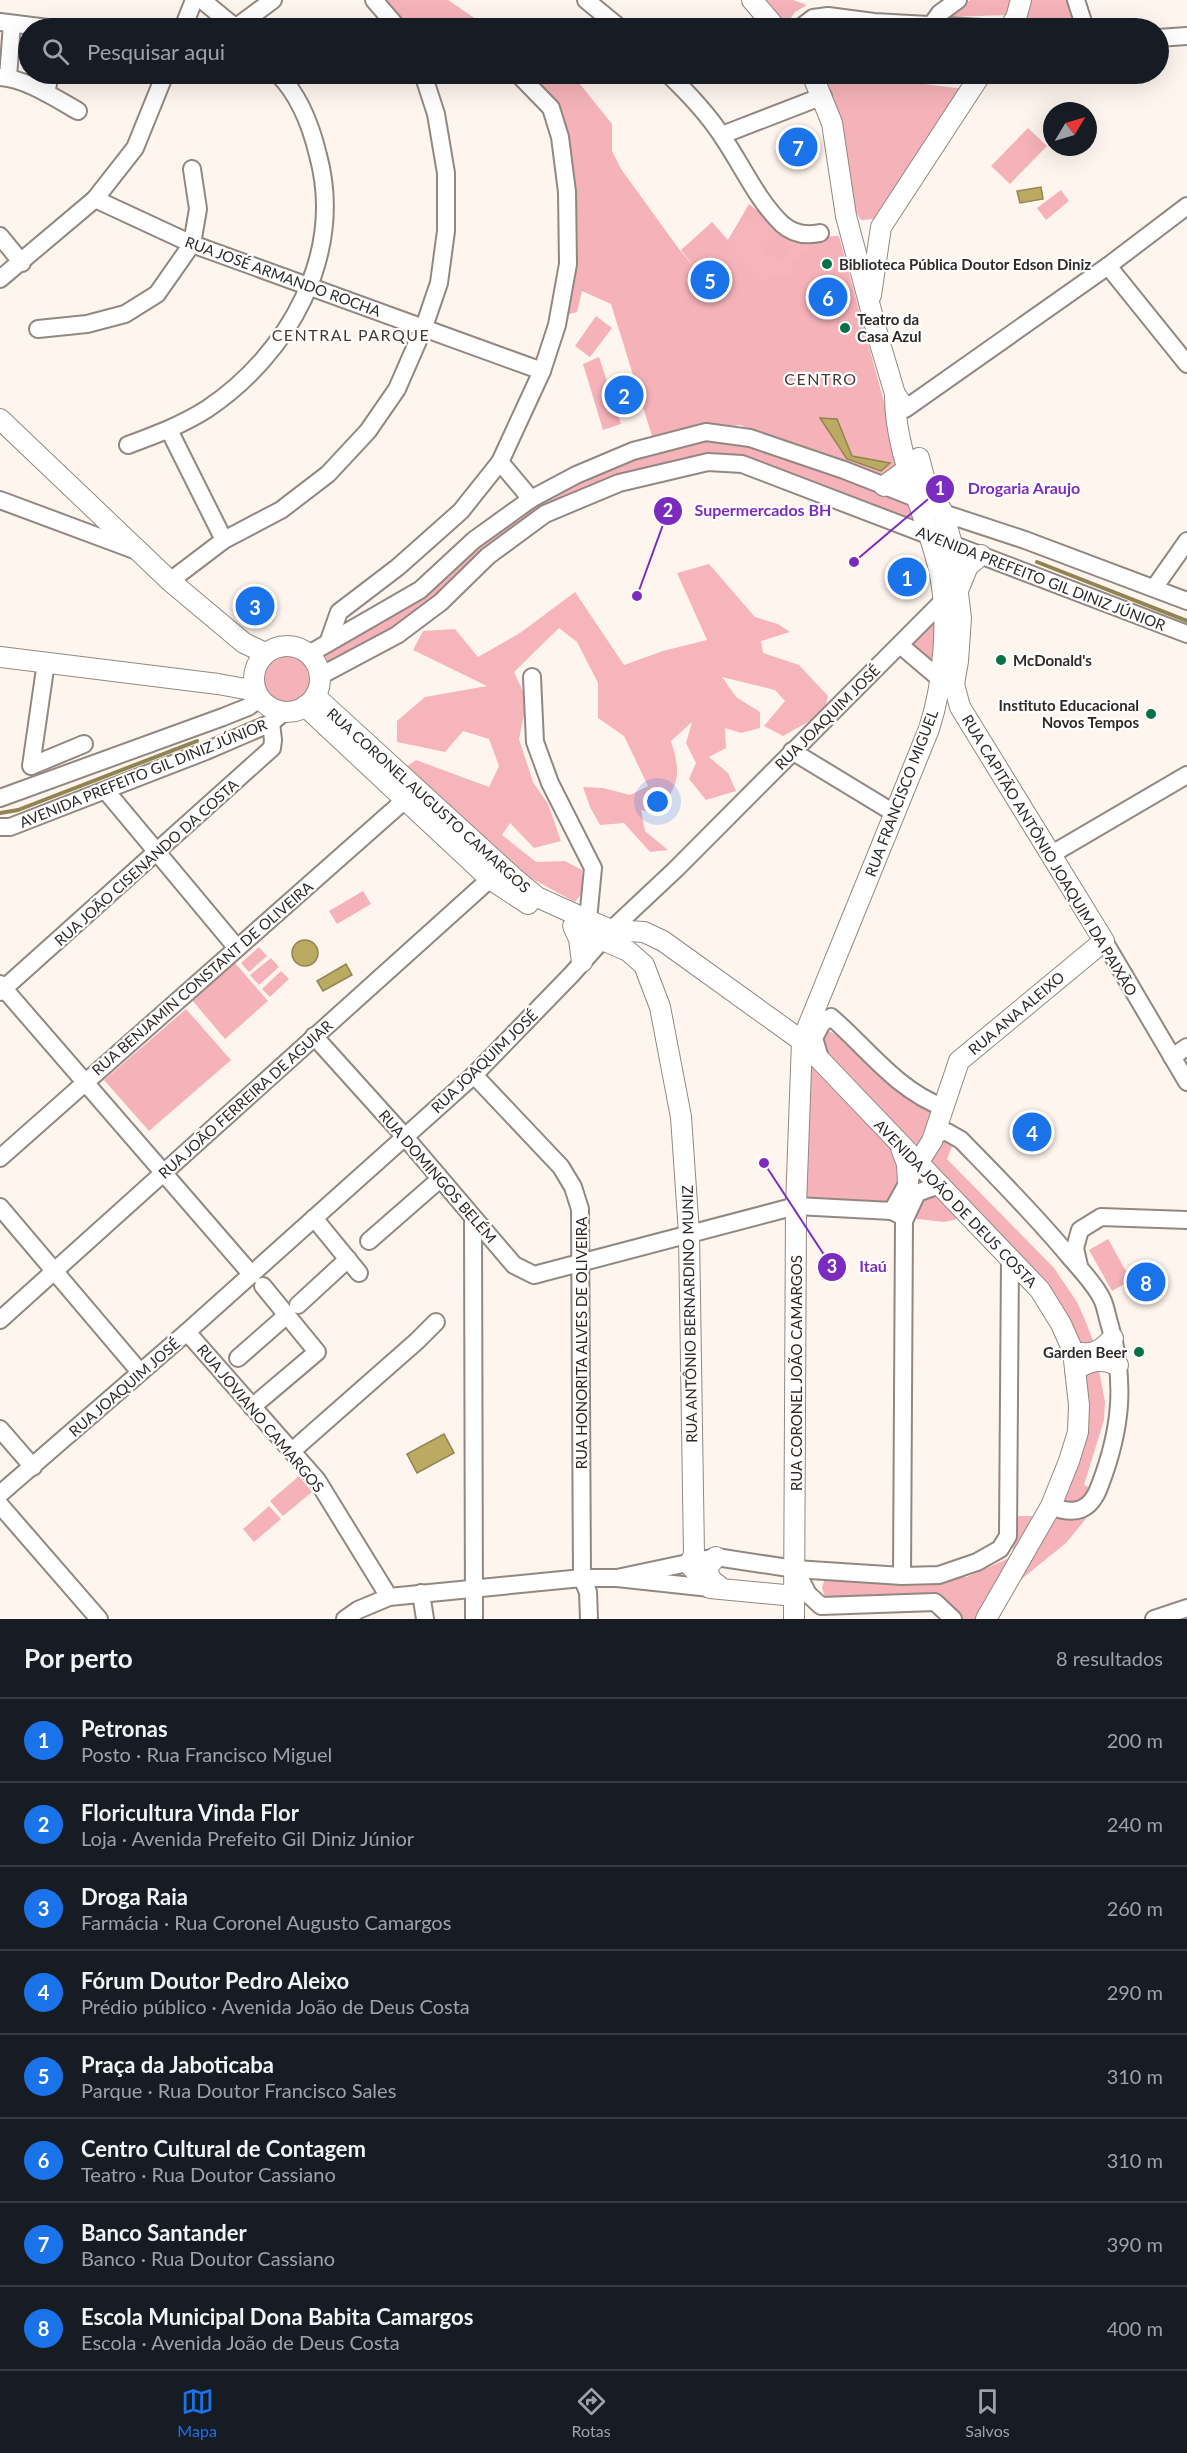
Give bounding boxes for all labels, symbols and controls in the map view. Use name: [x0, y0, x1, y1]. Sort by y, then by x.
search box: [18, 18, 1169, 84]
icon: search: [39, 35, 72, 68]
text: Pesquisar aqui: [87, 38, 225, 65]
north arrow: [1043, 102, 1097, 156]
pin: 7: [778, 124, 818, 170]
street label: RUA JOSÉ ARMANDO ROCHA: [183, 232, 384, 320]
place label: Biblioteca Pública Doutor Edson Diniz: [839, 255, 1091, 273]
marker: Biblioteca Pública Doutor Edson Diniz: [820, 257, 834, 271]
pin: 5: [690, 258, 730, 302]
pin: 6: [808, 274, 848, 320]
place label: Teatro da Casa Azul: [857, 310, 921, 345]
marker: Teatro da Casa Azul: [838, 321, 852, 335]
district label: CENTRAL PARQUE: [272, 325, 430, 344]
district label: CENTRO: [784, 369, 858, 388]
pin: 2: [604, 372, 644, 418]
callout: Drogaria Araujo: [925, 472, 1092, 506]
text: 1: [935, 477, 945, 499]
text: Drogaria Araujo: [968, 478, 1080, 497]
callout: Supermercados BH: [653, 494, 844, 528]
text: 2: [663, 499, 673, 521]
text: Supermercados BH: [695, 500, 831, 519]
street label: AVENIDA PREFEITO GIL DINIZ JÚNIOR: [914, 522, 1169, 634]
pin: 1: [888, 554, 926, 600]
pin: 3: [236, 584, 274, 628]
place label: McDonald's: [1013, 651, 1092, 669]
marker: McDonald's: [994, 653, 1008, 667]
street label: RUA JOAQUIM JOSÉ: [771, 661, 883, 773]
place label: Instituto Educacional Novos Tempos: [999, 696, 1139, 731]
street label: RUA CORONEL AUGUSTO CAMARGOS: [324, 704, 534, 896]
street label: RUA FRANCISCO MIGUEL: [861, 707, 941, 879]
marker: Instituto Educacional Novos Tempos: [1144, 707, 1158, 721]
street label: RUA CAPITÃO ANTÔNIO JOAQUIM DA PAIXÃO: [959, 711, 1141, 999]
street label: AVENIDA PREFEITO GIL DINIZ JÚNIOR: [17, 715, 270, 831]
street label: RUA JOÃO CISENANDO DA COSTA: [50, 774, 242, 949]
your location: [643, 787, 672, 816]
street label: RUA BENJAMIN CONSTANT DE OLIVEIRA: [88, 877, 317, 1079]
street label: RUA ANA ALEIXO: [964, 968, 1068, 1058]
street label: RUA JOAQUIM JOSÉ: [427, 1006, 541, 1116]
street label: RUA JOÃO FERREIRA DE AGUIAR: [154, 1016, 336, 1182]
street label: RUA DOMINGOS BELÉM: [375, 1106, 501, 1246]
pin: 4: [1012, 1110, 1052, 1154]
street label: AVENIDA JOÃO DE DEUS COSTA: [871, 1115, 1042, 1291]
street label: RUA ANTÔNIO BERNARDINO MUNIZ: [678, 1185, 700, 1443]
street label: RUA HONORITA ALVES DE OLIVEIRA: [572, 1216, 590, 1469]
callout: Itaú: [817, 1250, 899, 1284]
street label: RUA CORONEL JOÃO CAMARGOS: [787, 1255, 805, 1491]
text: 3: [827, 1255, 837, 1277]
text: Itaú: [859, 1256, 887, 1275]
pin: 8: [1126, 1260, 1166, 1304]
street label: RUA JOAQUIM JOSÉ: [65, 1334, 183, 1440]
street label: RUA JOVIANO CAMARGOS: [194, 1340, 328, 1496]
place label: Garden Beer: [1043, 1343, 1127, 1361]
marker: Garden Beer: [1132, 1345, 1146, 1359]
text: Por perto: [24, 1642, 133, 1674]
text: 8 resultados: [1056, 1646, 1163, 1670]
text: Petronas: [81, 1715, 168, 1742]
text: 1: [38, 1728, 49, 1752]
text: 200 m: [1107, 1728, 1163, 1752]
text: Posto · Rua Francisco Miguel: [81, 1742, 332, 1766]
text: Floricultura Vinda Flor: [81, 1799, 299, 1826]
text: 2: [38, 1812, 49, 1836]
text: 240 m: [1107, 1812, 1163, 1836]
text: Loja · Avenida Prefeito Gil Diniz Júnior: [81, 1826, 414, 1850]
text: Droga Raia: [81, 1883, 188, 1910]
text: 3: [38, 1896, 49, 1920]
text: 260 m: [1107, 1896, 1163, 1920]
text: Farmácia · Rua Coronel Augusto Camargos: [81, 1910, 451, 1934]
text: Fórum Doutor Pedro Aleixo: [81, 1967, 349, 1994]
text: 4: [38, 1980, 49, 2004]
text: 290 m: [1107, 1980, 1163, 2004]
text: Prédio público · Avenida João de Deus Costa: [81, 1994, 470, 2018]
text: Praça da Jaboticaba: [81, 2051, 274, 2078]
text: 5: [38, 2064, 49, 2088]
text: 310 m: [1107, 2064, 1163, 2088]
text: Parque · Rua Doutor Francisco Sales: [81, 2078, 396, 2102]
text: Centro Cultural de Contagem: [81, 2135, 366, 2162]
text: 6: [38, 2148, 49, 2172]
text: 310 m: [1107, 2148, 1163, 2172]
text: Teatro · Rua Doutor Cassiano: [81, 2162, 336, 2186]
text: Banco Santander: [81, 2219, 247, 2246]
text: 7: [38, 2232, 49, 2256]
text: 390 m: [1107, 2232, 1163, 2256]
text: Banco · Rua Doutor Cassiano: [81, 2246, 335, 2270]
text: Escola Municipal Dona Babita Camargos: [81, 2303, 473, 2330]
text: 8: [38, 2316, 49, 2340]
text: 400 m: [1107, 2316, 1163, 2340]
text: Escola · Avenida João de Deus Costa: [81, 2330, 400, 2354]
tab: Mapa: [177, 2385, 217, 2440]
tab: Rotas: [572, 2385, 611, 2440]
tab: Salvos: [965, 2385, 1010, 2440]

